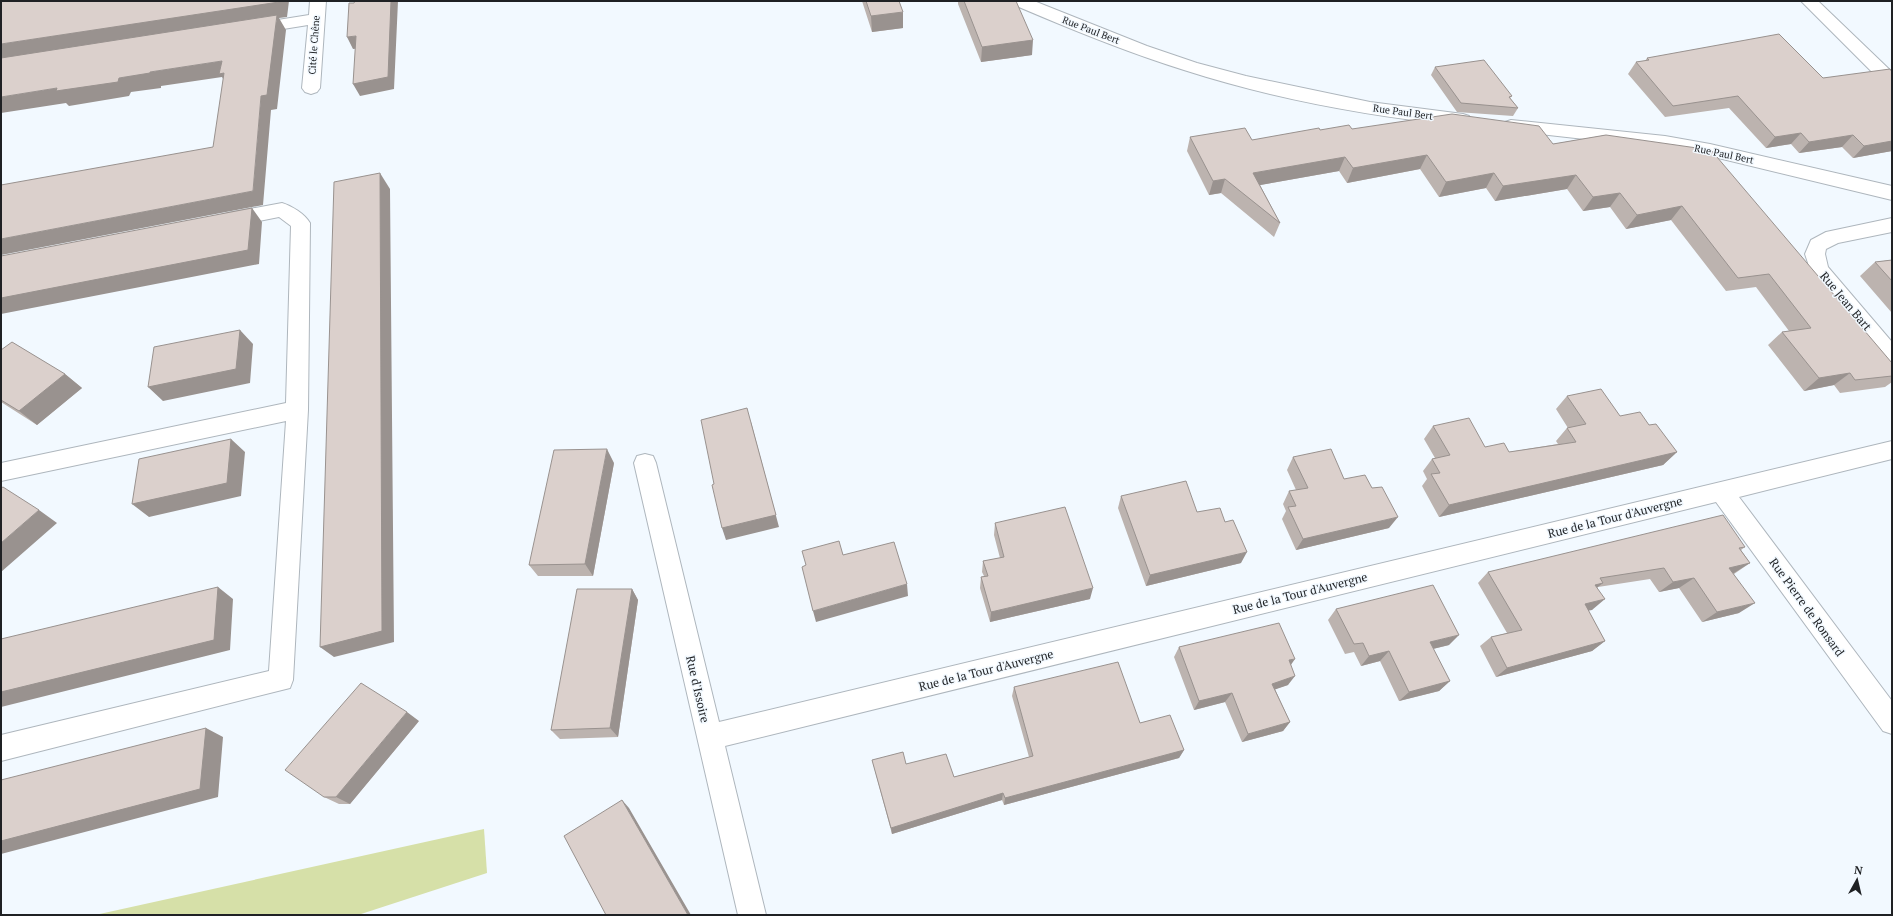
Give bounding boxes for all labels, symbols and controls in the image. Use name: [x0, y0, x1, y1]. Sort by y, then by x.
street label: Rue Paul Bert: [1060, 13, 1122, 47]
street label: Cité le Chêne: [305, 15, 323, 75]
street label: Rue Paul Bert: [1372, 101, 1434, 123]
street label: Rue Paul Bert: [1693, 141, 1755, 167]
street label: Rue Jean Bart: [1817, 269, 1875, 334]
street label: Rue de la Tour d'Auvergne: [1546, 493, 1684, 541]
street label: Rue Pierre de Ronsard: [1766, 555, 1848, 659]
street label: Rue de la Tour d'Auvergne: [1231, 569, 1369, 617]
street label: Rue de la Tour d'Auvergne: [917, 646, 1055, 694]
street label: Rue d'Issoire: [683, 654, 713, 724]
north arrow: [1837, 860, 1877, 900]
text: N: [1853, 863, 1864, 878]

